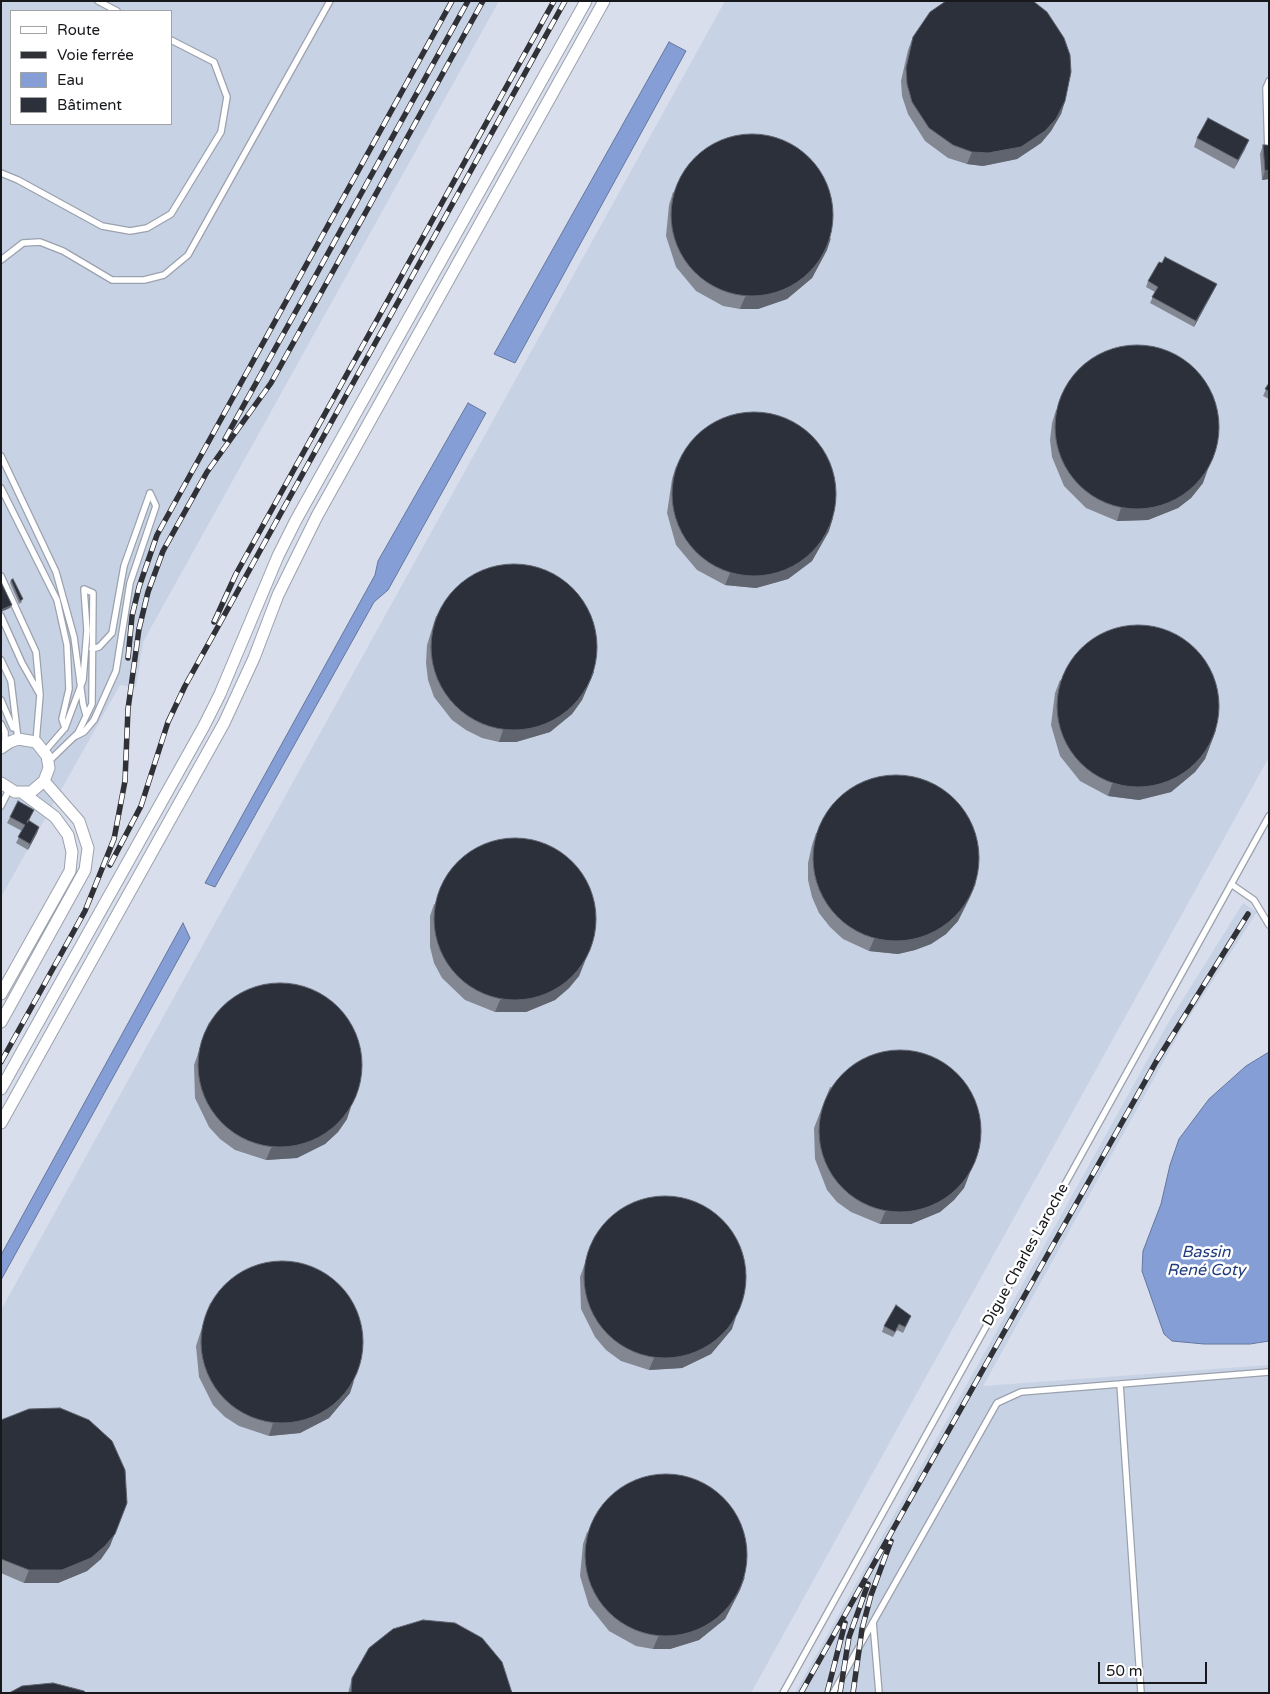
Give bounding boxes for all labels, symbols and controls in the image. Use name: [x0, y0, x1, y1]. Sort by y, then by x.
legend: [10, 10, 172, 125]
text: Route: [57, 21, 100, 39]
text: Voie ferrée: [57, 46, 134, 64]
text: Eau: [57, 71, 84, 89]
text: Bâtiment: [57, 96, 122, 114]
street label: Digue Charles Laroche: [979, 1181, 1073, 1329]
water label: Bassin René Coty: [1167, 1243, 1245, 1281]
scale bar: [1100, 1652, 1209, 1684]
text: 50 m: [1106, 1662, 1143, 1680]

